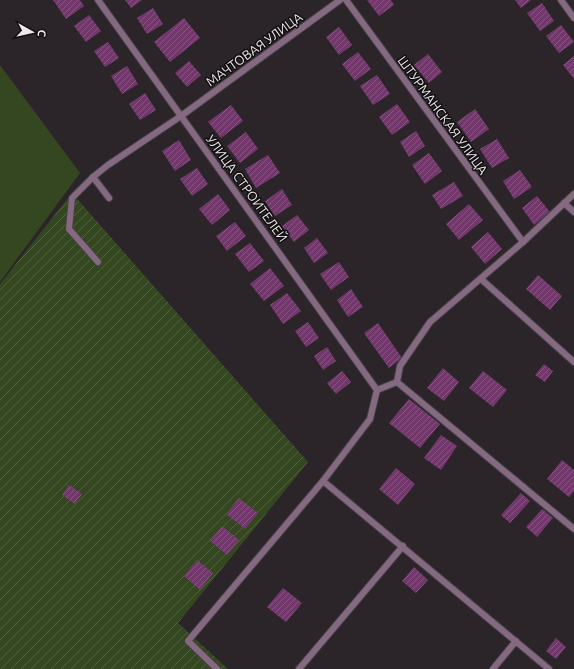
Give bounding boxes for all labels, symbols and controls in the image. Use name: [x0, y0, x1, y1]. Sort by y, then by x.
street label: МАЧТОВАЯ УЛИЦА: [203, 9, 305, 89]
north arrow: [12, 12, 52, 52]
text: С: [35, 29, 48, 38]
street label: ШТУРМАНСКАЯ УЛИЦА: [395, 53, 491, 177]
street label: УЛИЦА СТРОИТЕЛЕЙ: [204, 132, 290, 244]

